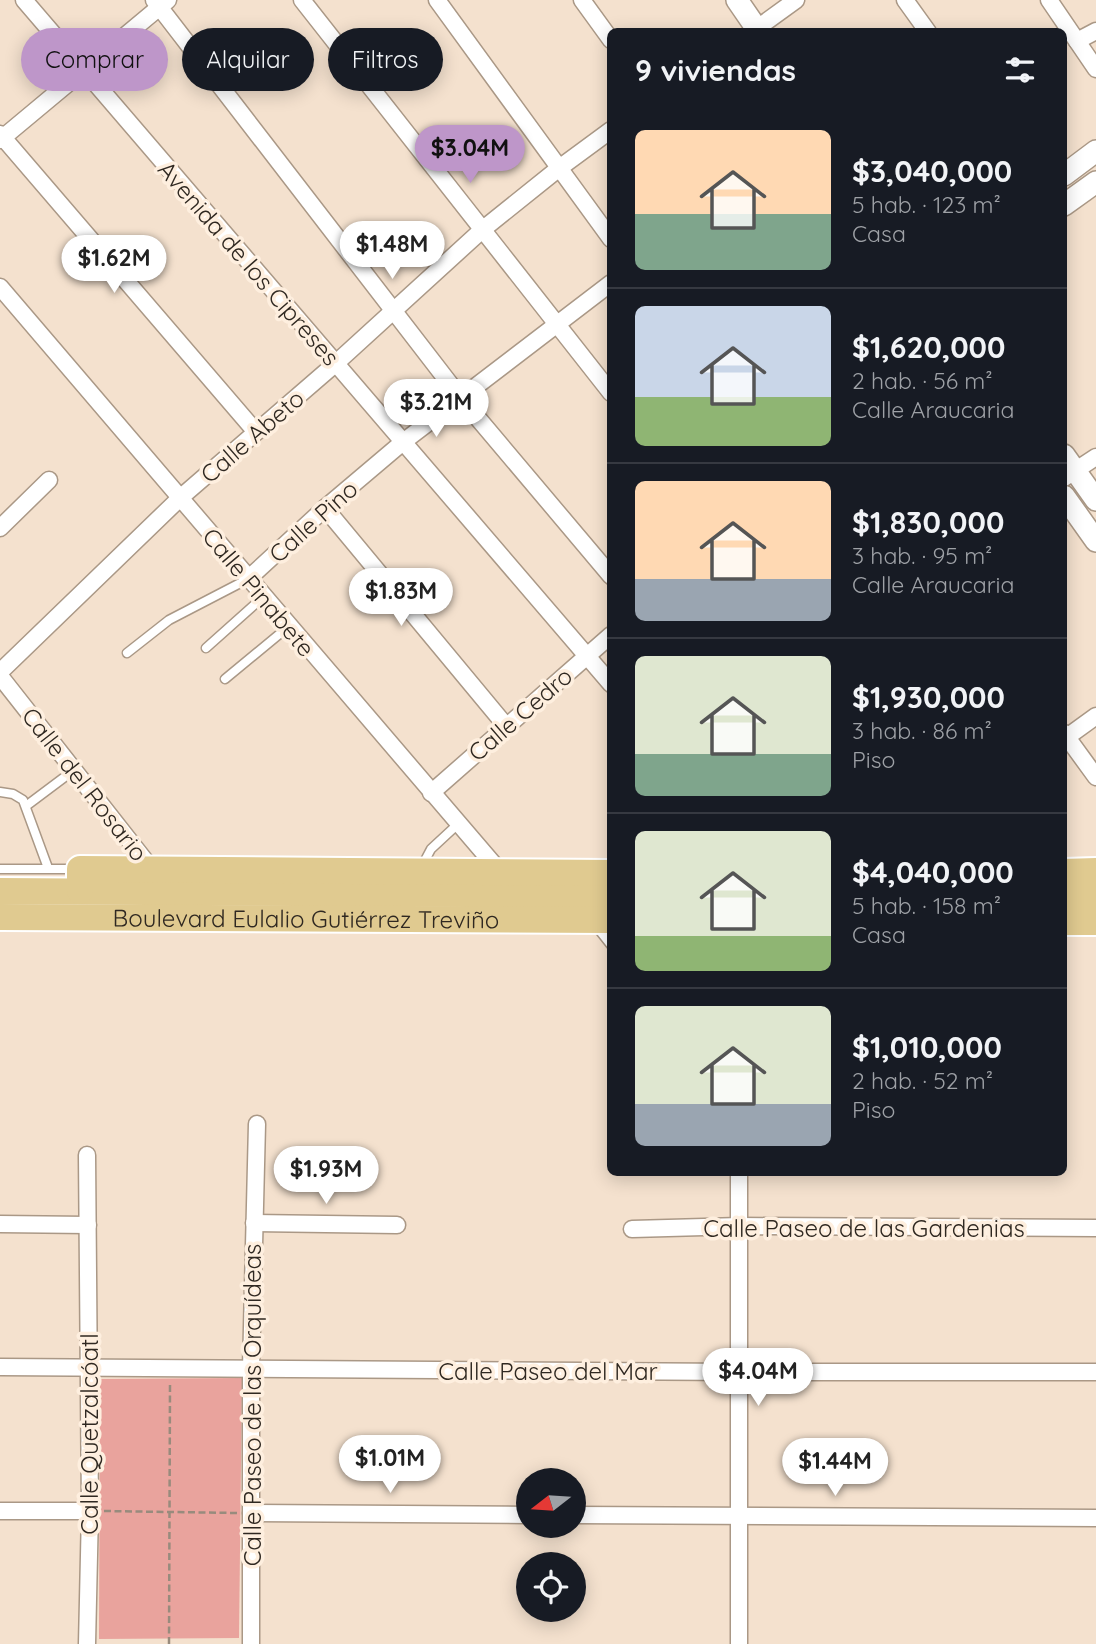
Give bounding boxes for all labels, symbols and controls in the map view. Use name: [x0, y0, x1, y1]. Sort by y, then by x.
chip: Comprar: [21, 28, 168, 91]
chip: Alquilar: [182, 28, 314, 91]
chip: Filtros: [328, 28, 443, 91]
text: 9 viviendas: [635, 51, 796, 89]
icon: filters: [1001, 51, 1039, 89]
pin: $3.04M: [413, 125, 527, 185]
text: $3.04M: [431, 133, 509, 162]
text: $3,040,000: [852, 152, 1012, 190]
street label: Avenida de los Cipreses: [152, 154, 346, 372]
icon: home: [691, 158, 775, 242]
text: 5 hab. · 123 m²: [852, 190, 1001, 219]
text: Casa: [852, 219, 906, 248]
pin: $1.48M: [335, 222, 449, 281]
text: $1.48M: [356, 229, 428, 258]
pin: $1.62M: [57, 236, 171, 295]
text: $1.62M: [77, 243, 151, 272]
text: $1,620,000: [852, 328, 1005, 366]
icon: home: [691, 334, 775, 418]
text: 2 hab. · 56 m²: [852, 366, 993, 395]
pin: $3.21M: [379, 380, 493, 439]
street label: Calle Abeto: [194, 383, 310, 489]
text: $3.21M: [400, 387, 472, 416]
text: Calle Araucaria: [852, 395, 1014, 424]
street label: Calle Pino: [262, 473, 364, 569]
text: $1,830,000: [852, 503, 1004, 541]
icon: home: [691, 509, 775, 593]
street label: Calle Pinabete: [197, 522, 321, 662]
text: 3 hab. · 95 m²: [852, 541, 992, 570]
pin: $1.83M: [344, 568, 458, 628]
text: Calle Araucaria: [852, 570, 1014, 599]
text: $1.83M: [365, 576, 437, 605]
street label: Calle Cedro: [462, 661, 578, 767]
text: $1,930,000: [852, 678, 1005, 716]
icon: home: [691, 684, 775, 768]
street label: Calle del Rosario: [16, 701, 154, 867]
text: 3 hab. · 86 m²: [852, 716, 992, 745]
text: Piso: [852, 745, 895, 774]
text: $4,040,000: [852, 853, 1014, 891]
icon: home: [691, 859, 775, 943]
text: 5 hab. · 158 m²: [852, 891, 1001, 920]
street label: Boulevard Eulalio Gutiérrez Treviño: [113, 903, 499, 934]
text: Casa: [852, 920, 906, 949]
text: $1,010,000: [852, 1028, 1002, 1066]
icon: home: [691, 1034, 775, 1118]
text: 2 hab. · 52 m²: [852, 1066, 993, 1095]
text: Piso: [852, 1095, 895, 1124]
pin: $1.93M: [269, 1146, 383, 1206]
text: $1.93M: [290, 1154, 362, 1183]
street label: Calle Paseo de las Gardenias: [703, 1213, 1025, 1243]
street label: Calle Paseo de las Orquídeas: [237, 1244, 267, 1566]
street label: Calle Quetzalcóatl: [74, 1333, 104, 1535]
pin: $4.04M: [701, 1348, 815, 1408]
street label: Calle Paseo del Mar: [438, 1356, 658, 1386]
text: $4.04M: [718, 1356, 798, 1385]
pin: $1.01M: [333, 1436, 447, 1495]
pin: $1.44M: [778, 1438, 892, 1498]
text: $1.01M: [355, 1443, 425, 1472]
text: $1.44M: [798, 1446, 872, 1475]
north arrow: [516, 1468, 586, 1538]
map controls: [516, 1468, 586, 1622]
button: locate: [516, 1552, 586, 1622]

